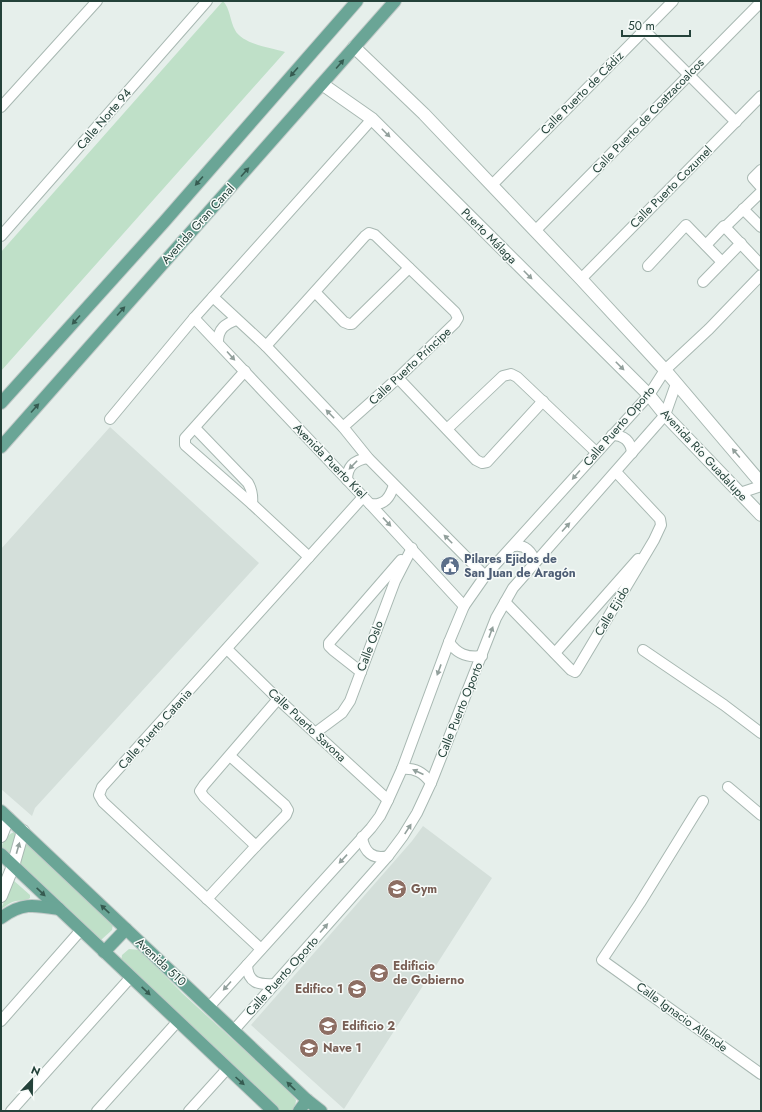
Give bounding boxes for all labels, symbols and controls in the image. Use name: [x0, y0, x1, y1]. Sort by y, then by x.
scale bar: [622, 12, 690, 38]
text: 50 m: [628, 17, 655, 35]
street label: Calle Puerto de Cádiz: [536, 47, 628, 139]
street label: Calle Puerto de Coatzacoalcos: [588, 54, 708, 178]
one-way arrow: [335, 58, 344, 69]
one-way arrow: [289, 67, 299, 77]
street label: Calle Norte 94: [72, 84, 136, 154]
one-way arrow: [381, 129, 391, 138]
street label: Calle Puerto Cozumel: [626, 142, 716, 232]
one-way arrow: [240, 166, 249, 177]
one-way arrow: [195, 175, 204, 186]
street label: Avenida Gran Canal: [157, 180, 239, 268]
street label: Puerto Málaga: [457, 204, 521, 268]
one-way arrow: [523, 270, 533, 280]
one-way arrow: [117, 306, 126, 316]
one-way arrow: [71, 315, 81, 325]
street label: Calle Puerto Príncipe: [365, 323, 455, 409]
one-way arrow: [226, 351, 236, 361]
one-way arrow: [615, 361, 625, 371]
street label: Calle Puerto Oporto: [579, 381, 659, 470]
one-way arrow: [31, 403, 40, 414]
street label: Avenida Río Guadalupe: [656, 405, 752, 505]
one-way arrow: [326, 409, 335, 419]
street label: Avenida Puerto Kiel: [289, 419, 371, 503]
one-way arrow: [731, 448, 740, 458]
one-way arrow: [349, 460, 358, 470]
one-way arrow: [572, 469, 581, 480]
one-way arrow: [383, 517, 392, 527]
one-way arrow: [562, 522, 571, 532]
one-way arrow: [443, 534, 453, 544]
place label: Pilares Ejidos de San Juan de Aragón: [464, 550, 576, 582]
public building icon: Pilares Ejidos de San Juan de Aragón: [439, 555, 461, 577]
street label: Calle Ejido: [590, 582, 634, 639]
street label: Calle Oslo: [352, 618, 388, 674]
one-way arrow: [488, 625, 494, 637]
street label: Calle Puerto Oporto: [433, 659, 488, 761]
one-way arrow: [435, 664, 441, 676]
street label: Calle Puerto Savona: [264, 684, 350, 766]
street label: Calle Puerto Catania: [114, 685, 196, 773]
one-way arrow: [412, 768, 424, 774]
one-way arrow: [405, 823, 412, 835]
one-way arrow: [15, 842, 21, 854]
one-way arrow: [338, 853, 347, 864]
school or university icon: Gym: [386, 878, 408, 900]
place label: Gym: [411, 880, 437, 898]
one-way arrow: [36, 887, 46, 897]
one-way arrow: [100, 905, 110, 914]
one-way arrow: [320, 923, 329, 933]
street label: Calle Puerto Oporto: [241, 932, 323, 1020]
street label: Avenida 510: [132, 934, 190, 990]
place label: Edificio de Gobierno: [393, 957, 464, 989]
school or university icon: Edificio de Gobierno: [368, 962, 390, 984]
school or university icon: Edifico 1: [346, 978, 368, 1000]
street label: Calle Ignacio Allende: [633, 978, 731, 1056]
place label: Edifico 1: [295, 980, 343, 998]
one-way arrow: [223, 981, 232, 991]
one-way arrow: [141, 986, 151, 996]
school or university icon: Edificio 2: [317, 1015, 339, 1037]
place label: Edificio 2: [342, 1017, 395, 1035]
school or university icon: Nave 1: [298, 1037, 320, 1059]
place label: Nave 1: [323, 1039, 362, 1057]
north arrow: [12, 1060, 52, 1100]
text: N: [29, 1062, 43, 1080]
one-way arrow: [235, 1076, 245, 1085]
one-way arrow: [286, 1081, 296, 1090]

